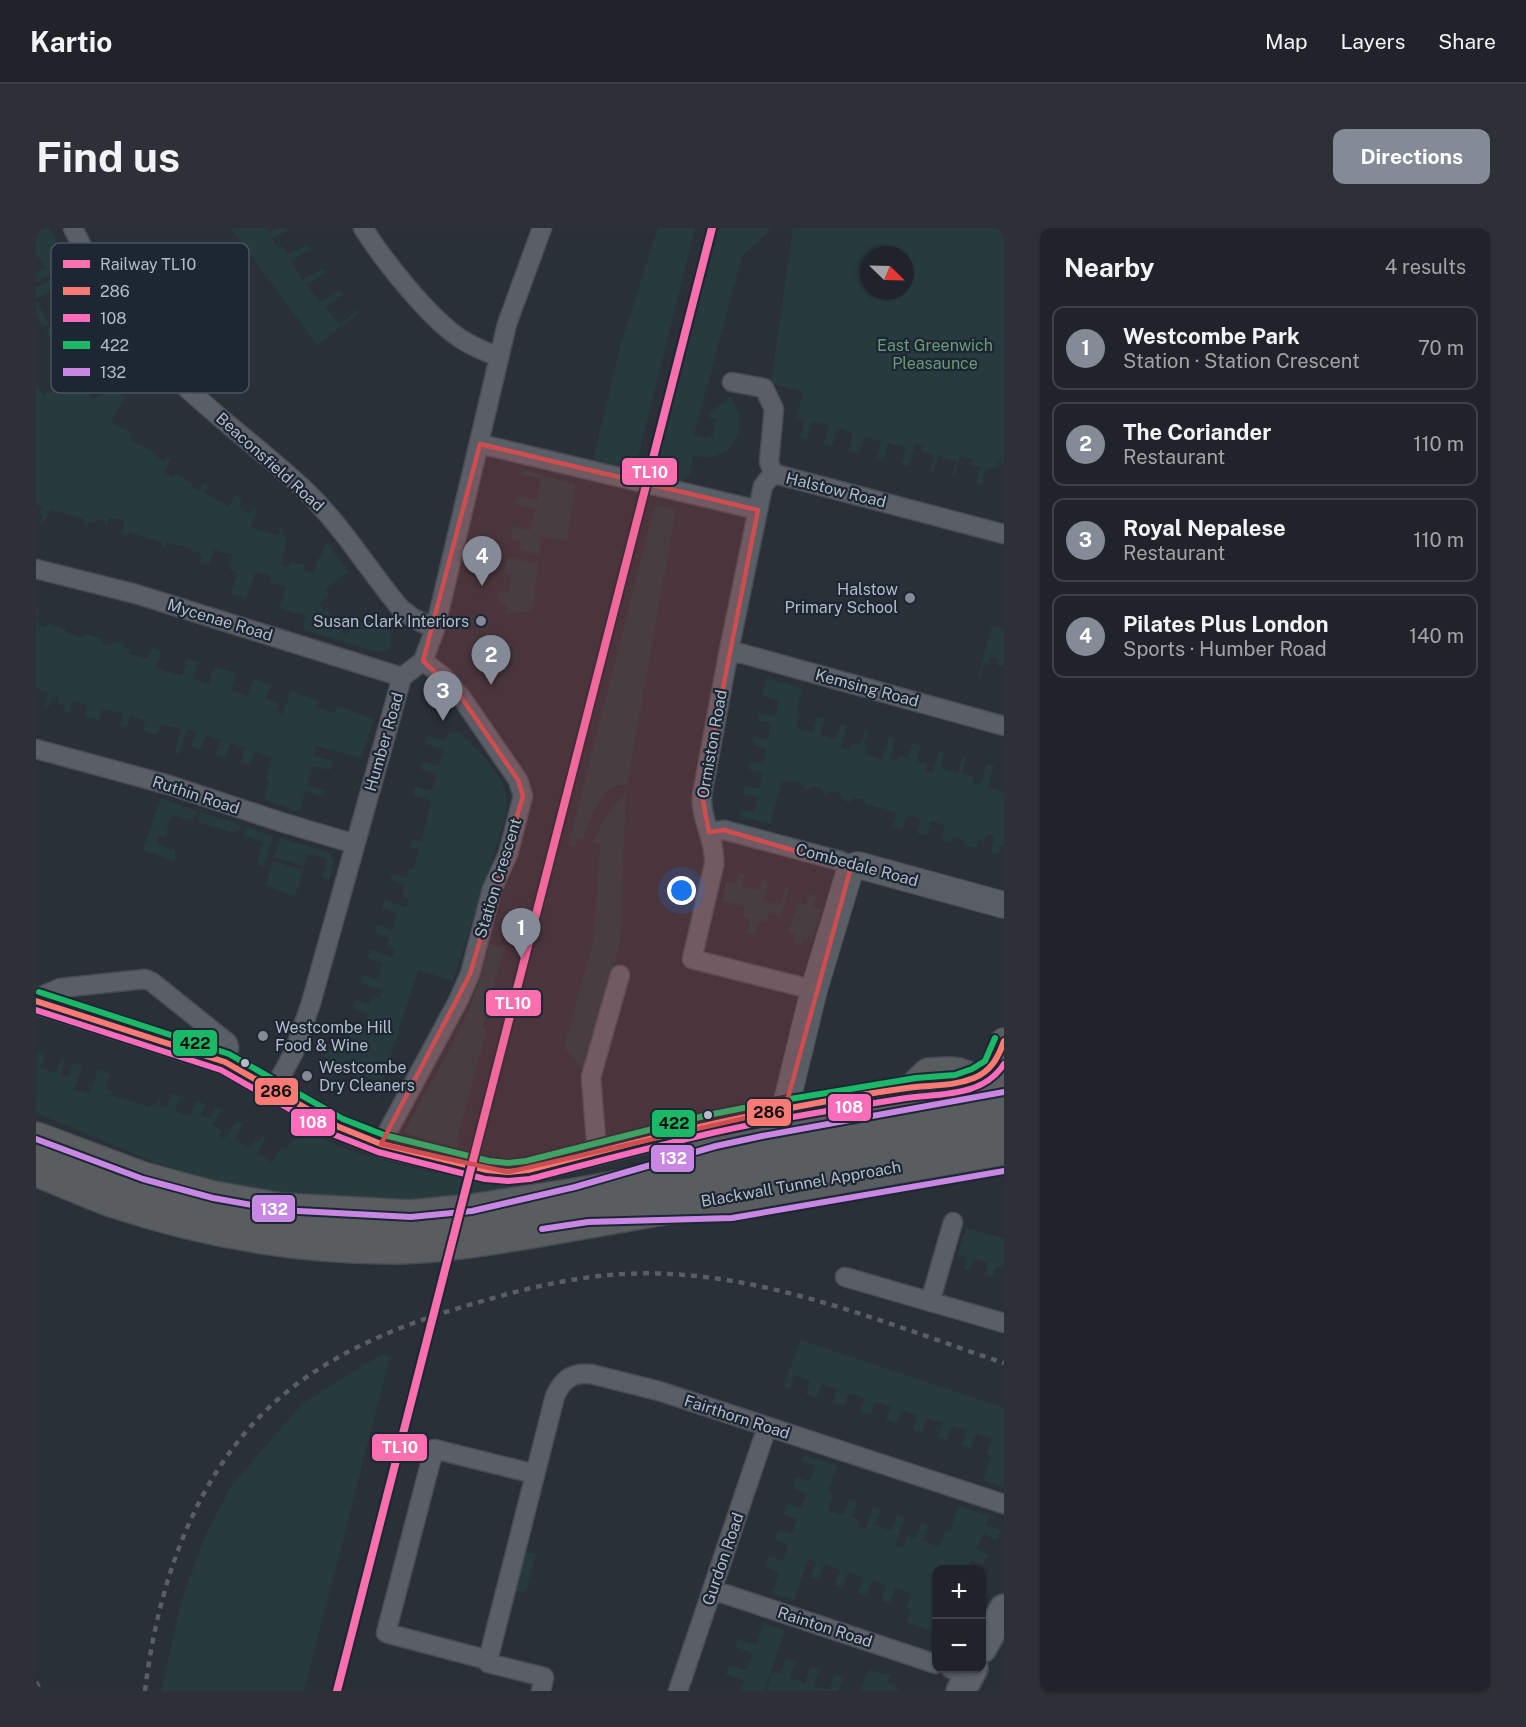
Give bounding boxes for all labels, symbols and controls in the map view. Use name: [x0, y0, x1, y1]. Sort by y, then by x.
text: Kartio: [30, 25, 112, 58]
text: Map: [1265, 29, 1308, 54]
text: Layers: [1341, 29, 1405, 54]
text: Share: [1438, 29, 1496, 54]
button: Directions: [1333, 129, 1490, 184]
text: Find us: [36, 132, 180, 181]
legend: [51, 243, 249, 393]
north arrow: [860, 246, 914, 300]
text: Nearby: [1064, 252, 1154, 283]
text: Railway TL10: [100, 255, 197, 274]
text: 4 results: [1385, 255, 1466, 279]
text: 286: [100, 282, 130, 301]
text: 108: [100, 309, 127, 328]
text: Westcombe Park: [1123, 323, 1300, 349]
text: 422: [100, 336, 129, 355]
park label: East Greenwich Pleasaunce: [877, 336, 993, 373]
text: 1: [1081, 336, 1090, 360]
text: 70 m: [1418, 336, 1464, 360]
text: Station · Station Crescent: [1123, 349, 1360, 373]
text: 132: [100, 363, 126, 382]
street label: Beaconsfield Road: [212, 409, 328, 515]
text: The Coriander: [1123, 419, 1271, 445]
text: 2: [1079, 432, 1092, 456]
text: 110 m: [1413, 432, 1464, 456]
text: Restaurant: [1123, 445, 1225, 469]
line badge: TL10: [621, 457, 678, 486]
text: TL10: [632, 463, 668, 482]
street label: Halstow Road: [784, 468, 888, 512]
text: Royal Nepalese: [1123, 515, 1286, 541]
text: 3: [1079, 528, 1092, 552]
text: 110 m: [1413, 528, 1464, 552]
pin: 4: [462, 536, 502, 586]
text: Restaurant: [1123, 541, 1225, 565]
place label: Halstow Primary School: [784, 580, 899, 617]
marker: Halstow Primary School: [903, 591, 917, 605]
street label: Mycenae Road: [165, 595, 275, 645]
text: Pilates Plus London: [1123, 611, 1329, 637]
place label: Susan Clark Interiors: [313, 612, 469, 631]
marker: Susan Clark Interiors: [474, 614, 488, 628]
text: 4: [1079, 624, 1092, 648]
text: 140 m: [1409, 624, 1464, 648]
pin: 2: [472, 636, 510, 685]
text: Sports · Humber Road: [1123, 637, 1327, 661]
street label: Kemsing Road: [813, 665, 921, 711]
pin: 3: [424, 672, 462, 721]
street label: Ormiston Road: [693, 688, 731, 800]
street label: Humber Road: [361, 690, 407, 794]
street label: Ruthin Road: [150, 772, 242, 818]
street label: Station Crescent: [471, 816, 525, 940]
street label: Combedale Road: [794, 840, 920, 890]
your location: [667, 876, 696, 905]
pin: 1: [502, 908, 540, 958]
line badge: TL10: [485, 989, 542, 1017]
text: TL10: [495, 994, 531, 1013]
place label: Westcombe Hill Food & Wine: [275, 1018, 392, 1055]
line badge: 422: [172, 1029, 218, 1057]
marker: Westcombe Hill Food & Wine: [256, 1029, 270, 1043]
text: 422: [180, 1034, 210, 1053]
unlabelled marker: [239, 1057, 251, 1069]
place label: Westcombe Dry Cleaners: [319, 1058, 415, 1095]
marker: Westcombe Dry Cleaners: [300, 1069, 314, 1083]
line badge: 286: [254, 1077, 299, 1106]
text: 286: [260, 1082, 292, 1101]
line badge: 108: [827, 1093, 872, 1122]
line badge: 286: [746, 1098, 792, 1127]
text: 108: [835, 1098, 863, 1117]
text: 286: [753, 1103, 785, 1122]
line badge: 108: [290, 1108, 336, 1137]
line badge: 422: [651, 1109, 696, 1138]
unlabelled marker: [702, 1109, 714, 1121]
text: 108: [299, 1113, 327, 1132]
text: 422: [659, 1114, 689, 1133]
line badge: 132: [650, 1144, 695, 1173]
text: 132: [659, 1149, 687, 1168]
street label: Blackwall Tunnel Approach: [699, 1157, 903, 1211]
line badge: 132: [251, 1194, 296, 1223]
text: 132: [260, 1200, 288, 1219]
street label: Fairthorn Road: [682, 1391, 792, 1443]
line badge: TL10: [371, 1433, 428, 1462]
text: TL10: [382, 1438, 418, 1457]
street label: Gurdon Road: [698, 1510, 748, 1608]
map controls: [932, 1565, 986, 1673]
button: +: [932, 1565, 986, 1619]
street label: Rainton Road: [775, 1603, 875, 1651]
button: −: [932, 1619, 986, 1673]

